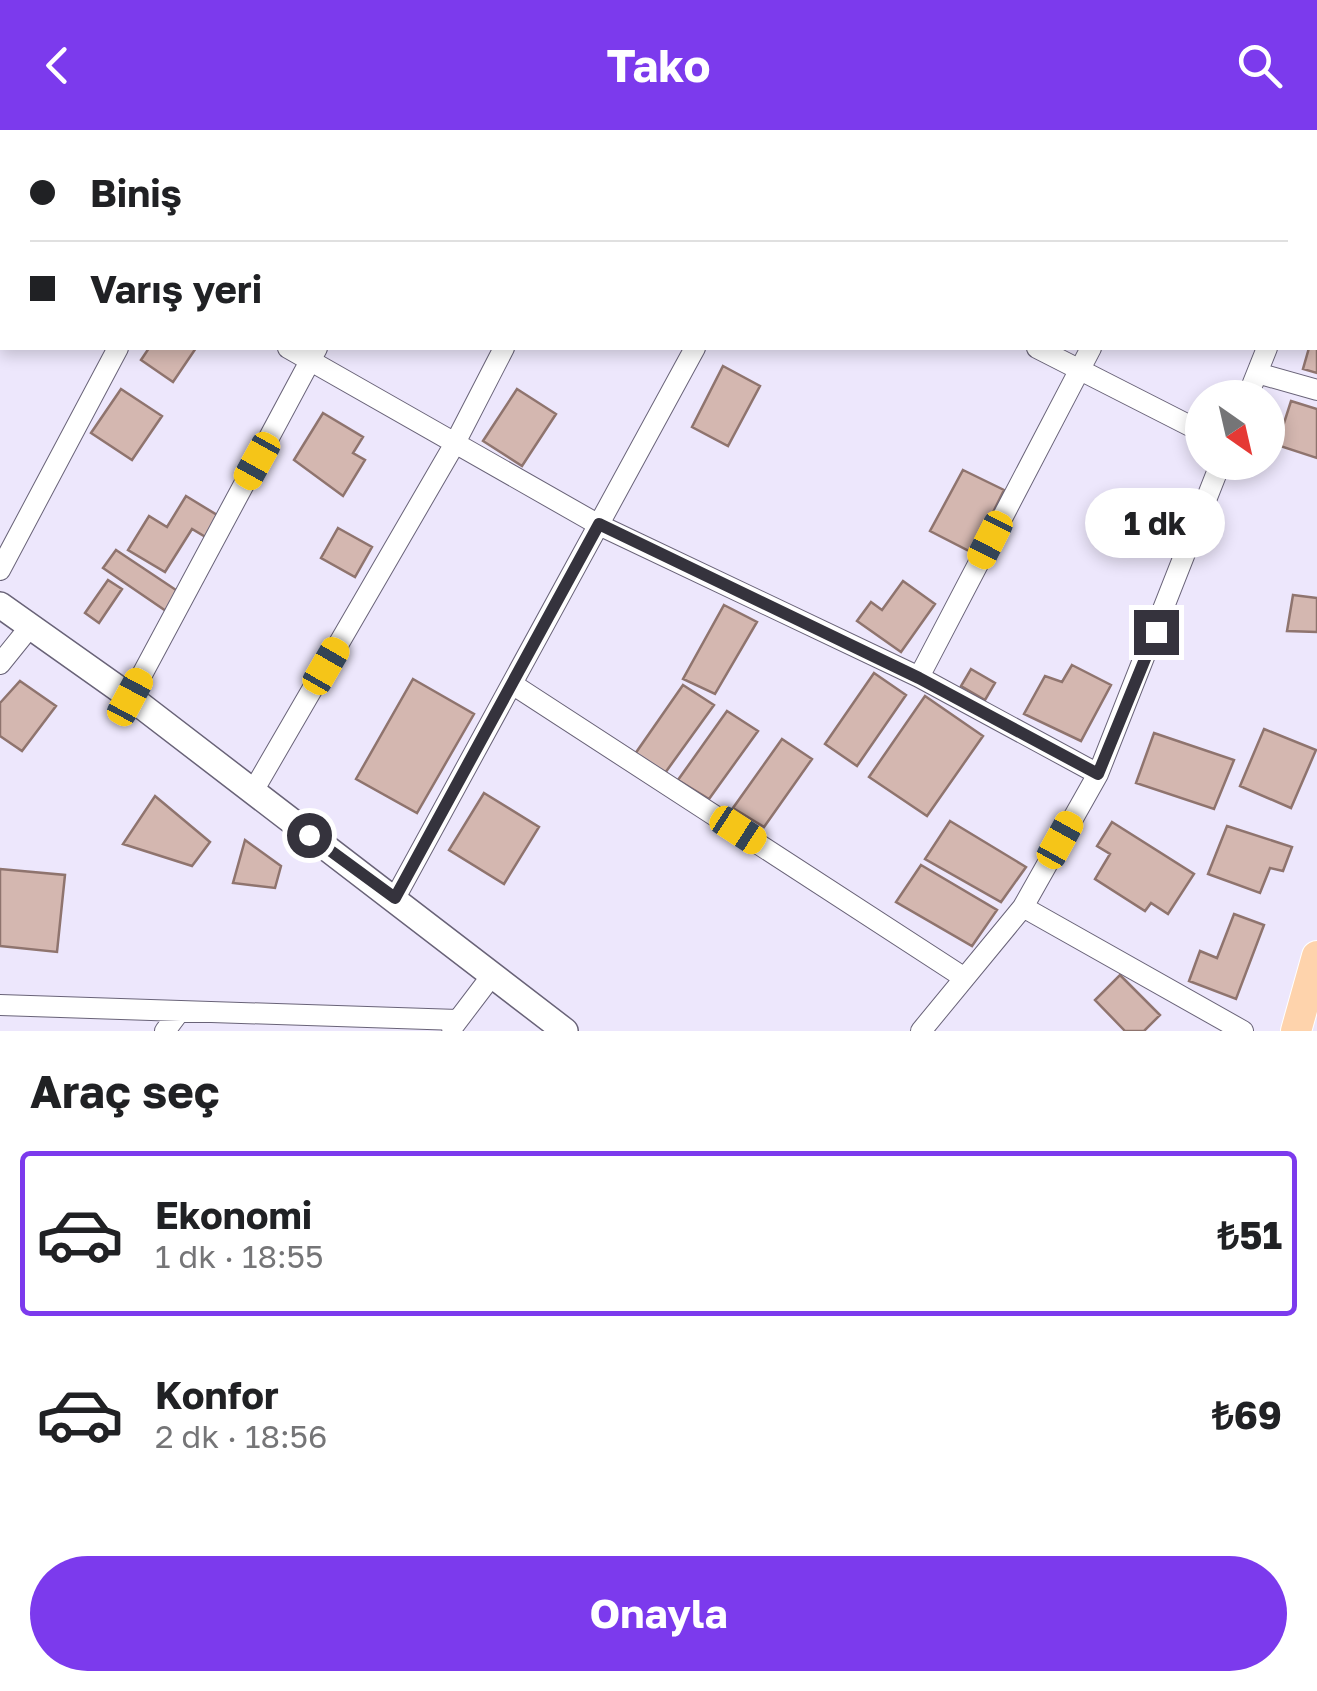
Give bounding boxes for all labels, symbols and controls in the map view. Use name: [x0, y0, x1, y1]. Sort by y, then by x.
icon: back: [30, 38, 85, 93]
text: Tako: [607, 38, 710, 92]
icon: search: [1232, 38, 1287, 93]
text: Biniş: [90, 170, 182, 215]
text: Varış yeri: [90, 266, 262, 311]
north arrow: [1185, 380, 1285, 480]
map controls: [1185, 380, 1285, 480]
car: [229, 427, 285, 495]
callout: 1 dk: [1086, 487, 1226, 557]
text: 1 dk: [1124, 504, 1186, 542]
car: [963, 506, 1017, 574]
route end: [1134, 610, 1179, 655]
car: [298, 633, 354, 699]
car: [103, 663, 157, 731]
car: [705, 801, 771, 859]
car: [1032, 806, 1088, 874]
route start: [287, 813, 332, 858]
text: Araç seç: [30, 1064, 220, 1118]
icon: car: [35, 1189, 125, 1279]
text: Ekonomi: [155, 1192, 312, 1237]
text: ₺51: [1218, 1212, 1282, 1257]
text: 1 dk · 18:55: [155, 1237, 324, 1275]
icon: car: [35, 1369, 125, 1459]
text: Konfor: [155, 1372, 279, 1417]
text: ₺69: [1212, 1392, 1282, 1437]
text: 2 dk · 18:56: [155, 1417, 327, 1455]
button: Onayla: [30, 1556, 1287, 1671]

